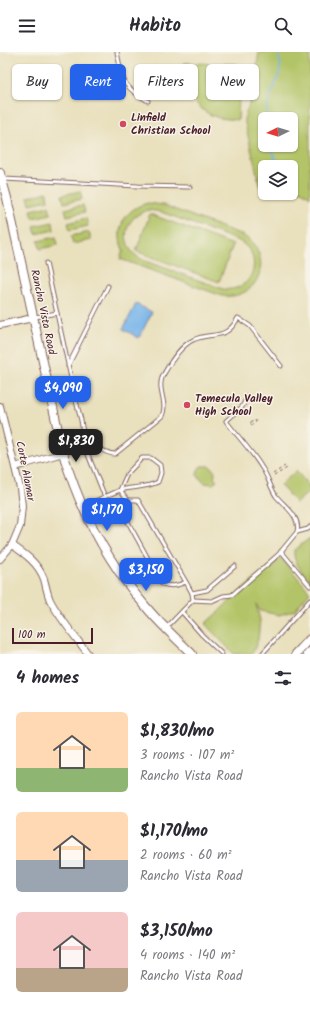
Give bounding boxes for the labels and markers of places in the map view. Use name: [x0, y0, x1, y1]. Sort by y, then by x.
place label: Linfield Christian School: [131, 109, 210, 140]
marker: Linfield Christian School: [118, 119, 128, 129]
pin: $4,090: [30, 376, 96, 410]
place label: Temecula Valley High School: [195, 390, 273, 421]
marker: Temecula Valley High School: [182, 400, 192, 410]
pin: $1,830: [43, 429, 109, 463]
pin: $1,170: [74, 498, 140, 532]
pin: $3,150: [113, 558, 179, 592]

